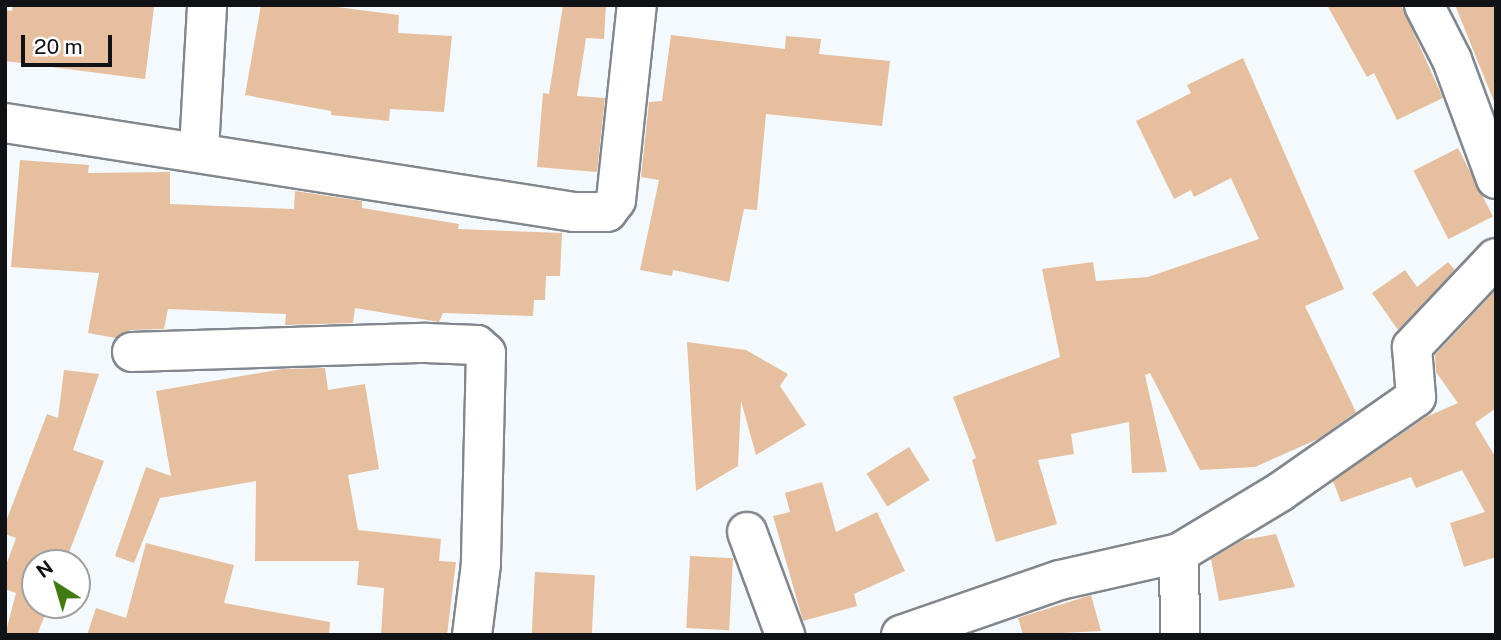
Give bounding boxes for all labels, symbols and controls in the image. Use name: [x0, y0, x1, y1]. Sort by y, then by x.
scale bar: [24, 21, 116, 65]
text: 20 m: [34, 34, 83, 59]
north arrow: [21, 549, 91, 619]
text: N: [32, 556, 57, 582]

